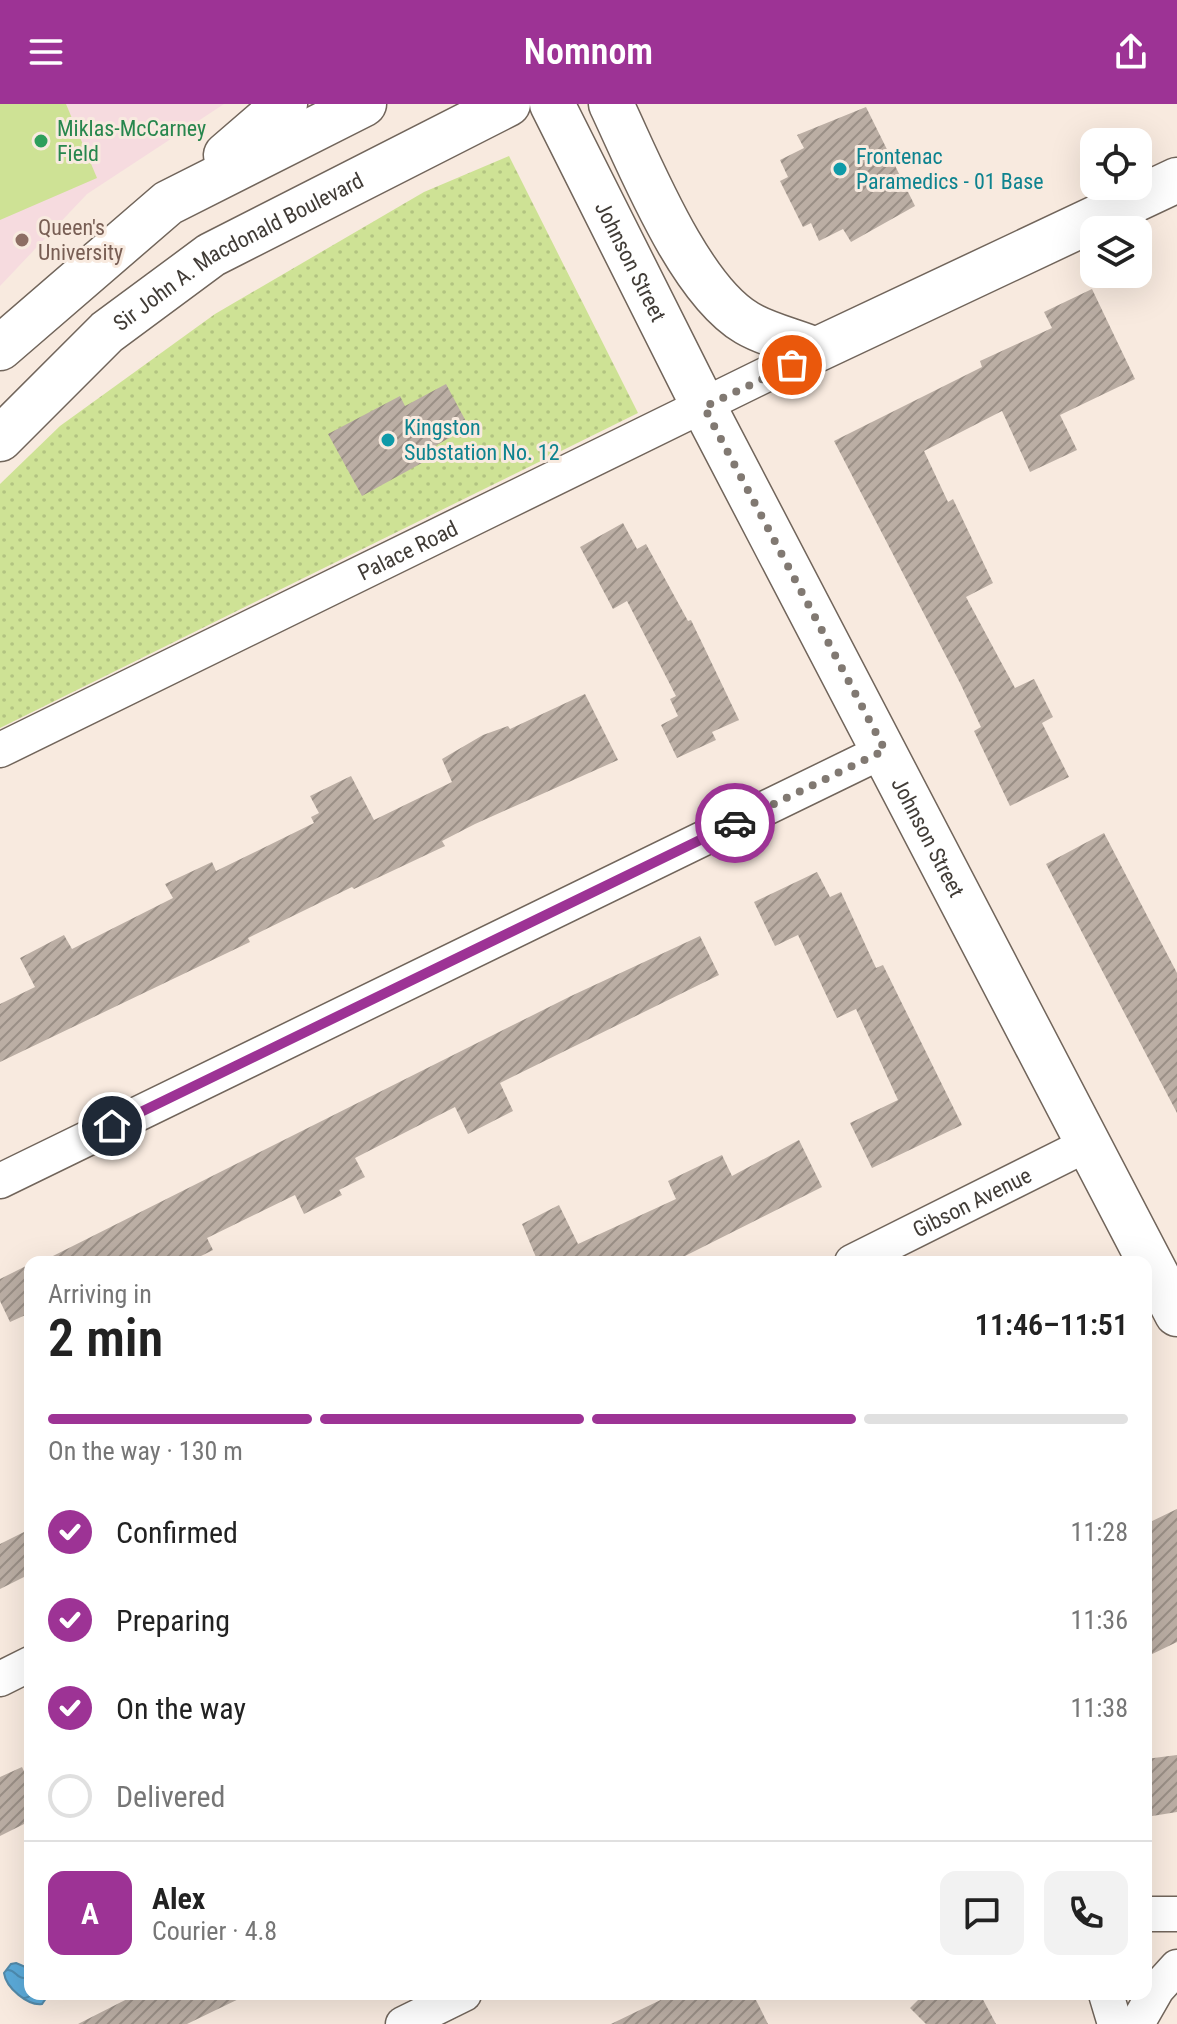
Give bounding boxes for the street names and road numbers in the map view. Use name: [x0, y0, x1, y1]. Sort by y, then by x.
street label: Sir John A. Macdonald Boulevard: [109, 168, 368, 336]
street label: Johnson Street: [590, 197, 671, 326]
street label: Palace Road: [354, 516, 462, 586]
street label: Johnson Street: [886, 773, 969, 901]
street label: Gibson Avenue: [909, 1162, 1035, 1243]

